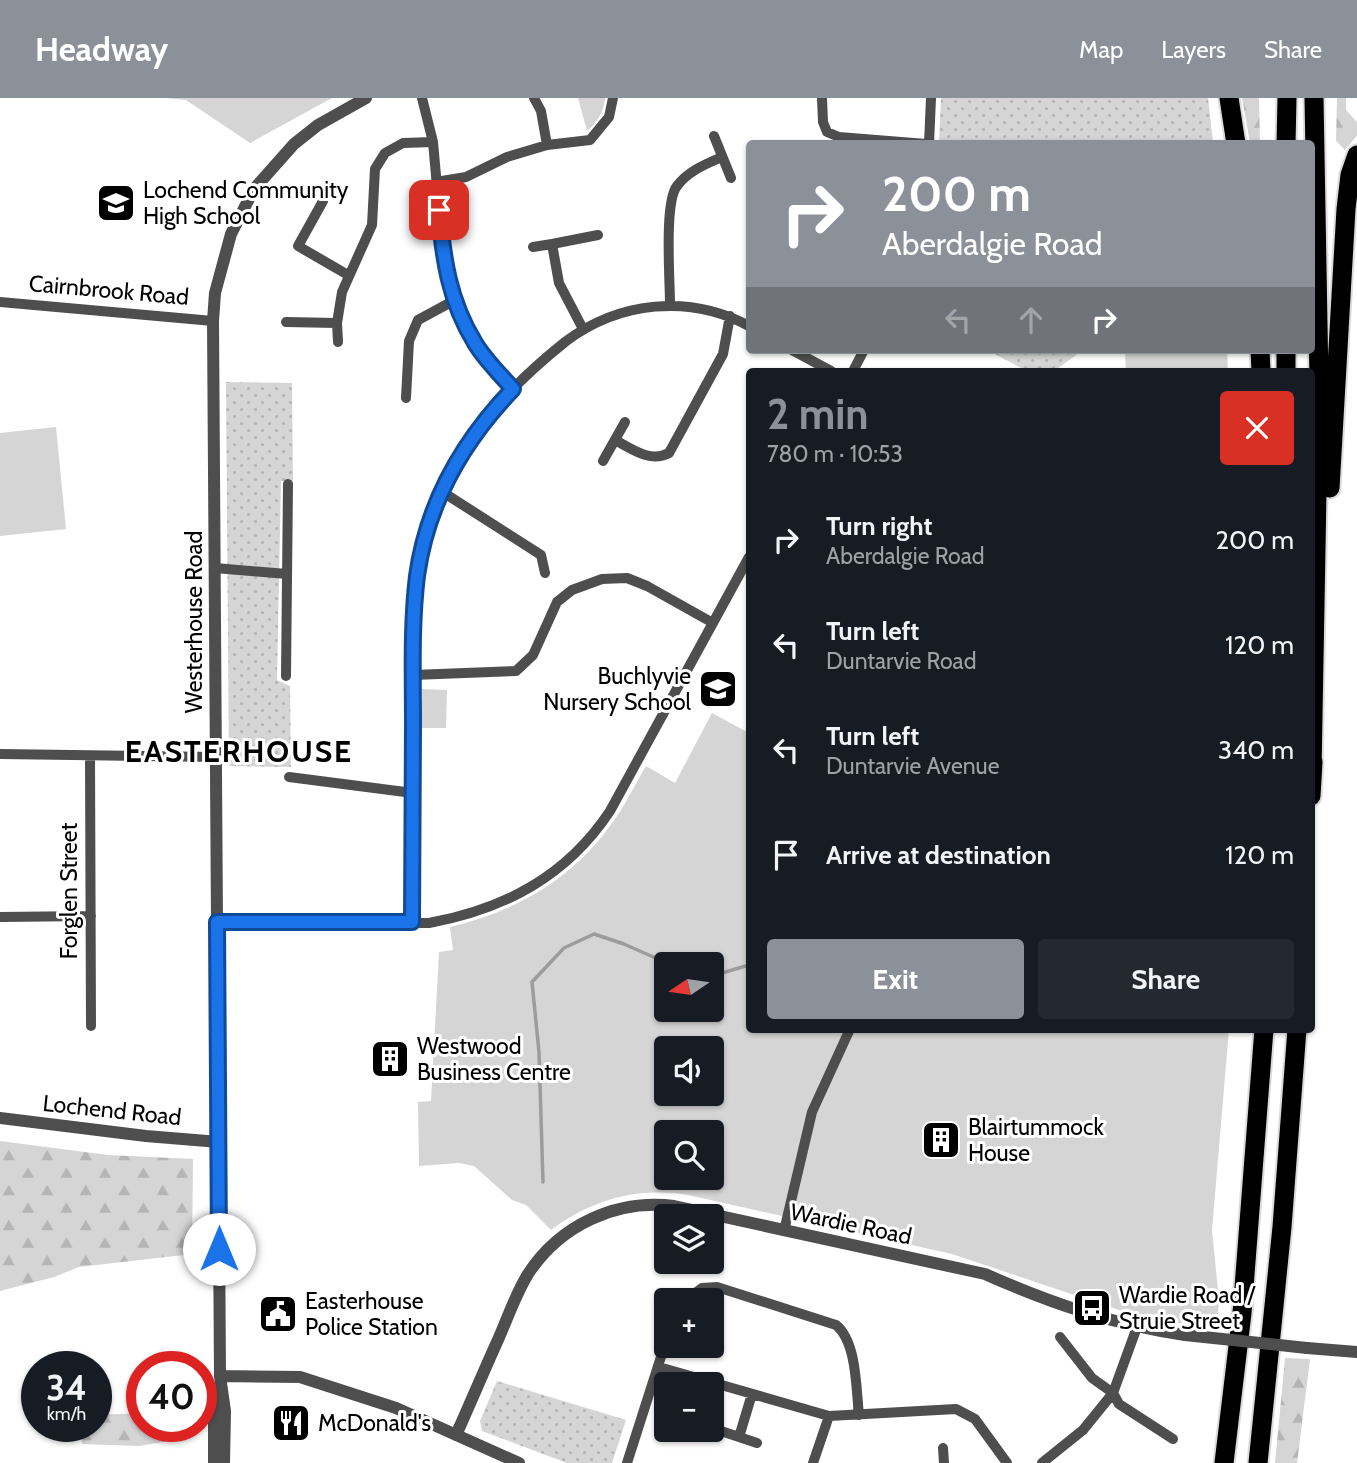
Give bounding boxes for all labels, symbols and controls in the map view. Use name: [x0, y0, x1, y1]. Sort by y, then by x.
text: Headway: [35, 29, 168, 69]
text: Map: [1079, 35, 1123, 64]
text: Layers: [1161, 35, 1226, 64]
text: Share: [1264, 35, 1322, 64]
text: 200 m: [882, 164, 1031, 223]
icon: right: [767, 168, 858, 259]
place label: Lochend Community High School: [143, 176, 349, 230]
pin: [409, 180, 469, 240]
school or university icon: Lochend Community High School: [95, 182, 137, 224]
icon: arrive: [420, 191, 458, 229]
text: Aberdalgie Road: [882, 224, 1103, 263]
street label: Cairnbrook Road: [28, 269, 190, 311]
icon: left: [939, 301, 977, 339]
icon: ahead: [1012, 301, 1050, 339]
icon: right: [1085, 301, 1123, 339]
text: 2 min: [767, 388, 868, 440]
button: close: [1220, 391, 1294, 465]
text: 780 m · 10:53: [767, 440, 903, 468]
text: Turn right: [826, 510, 932, 542]
icon: right: [767, 521, 805, 559]
text: 200 m: [1215, 524, 1294, 556]
street label: Westerhouse Road: [180, 531, 208, 713]
text: Aberdalgie Road: [826, 542, 985, 570]
text: Turn left: [826, 615, 919, 647]
icon: left: [767, 626, 805, 664]
text: 120 m: [1225, 629, 1294, 661]
text: Duntarvie Road: [826, 647, 976, 675]
place label: Buchlyvie Nursery School: [543, 662, 692, 716]
school or university icon: Buchlyvie Nursery School: [697, 668, 739, 710]
text: Turn left: [826, 720, 919, 752]
icon: left: [767, 731, 805, 769]
district label: EASTERHOUSE: [125, 733, 353, 770]
text: 340 m: [1218, 734, 1294, 766]
text: Duntarvie Avenue: [826, 752, 999, 780]
street label: Forglen Street: [55, 823, 83, 959]
icon: arrive: [767, 836, 805, 874]
text: Arrive at destination: [826, 839, 1051, 871]
text: 120 m: [1225, 839, 1294, 871]
button: Exit: [767, 939, 1024, 1019]
button: Share: [1038, 939, 1294, 1019]
north arrow: [654, 952, 724, 1022]
map controls: [654, 952, 724, 1442]
place label: Westwood Business Centre: [417, 1032, 571, 1086]
button: sound: [654, 1036, 724, 1106]
building icon: Westwood Business Centre: [369, 1038, 411, 1080]
street label: Lochend Road: [41, 1089, 183, 1131]
place label: Blairtummock House: [968, 1113, 1104, 1167]
building icon: Blairtummock House: [920, 1119, 962, 1161]
button: search: [654, 1120, 724, 1190]
street label: Wardie Road: [788, 1197, 914, 1251]
button: layers: [654, 1204, 724, 1274]
position arrow: [182, 1212, 256, 1286]
place label: Wardie Road / Struie Street: [1119, 1281, 1256, 1335]
place label: Easterhouse Police Station: [305, 1287, 438, 1341]
bus stop icon: Wardie Road / Struie Street: [1071, 1287, 1113, 1329]
button: +: [654, 1288, 724, 1358]
public building icon: Easterhouse Police Station: [257, 1293, 299, 1335]
speed limit sign: 40: [126, 1351, 217, 1442]
text: 34: [46, 1366, 87, 1409]
button: −: [654, 1372, 724, 1442]
restaurant icon: McDonald's: [270, 1402, 312, 1444]
text: km/h: [47, 1403, 86, 1425]
place label: McDonald's: [318, 1409, 431, 1437]

